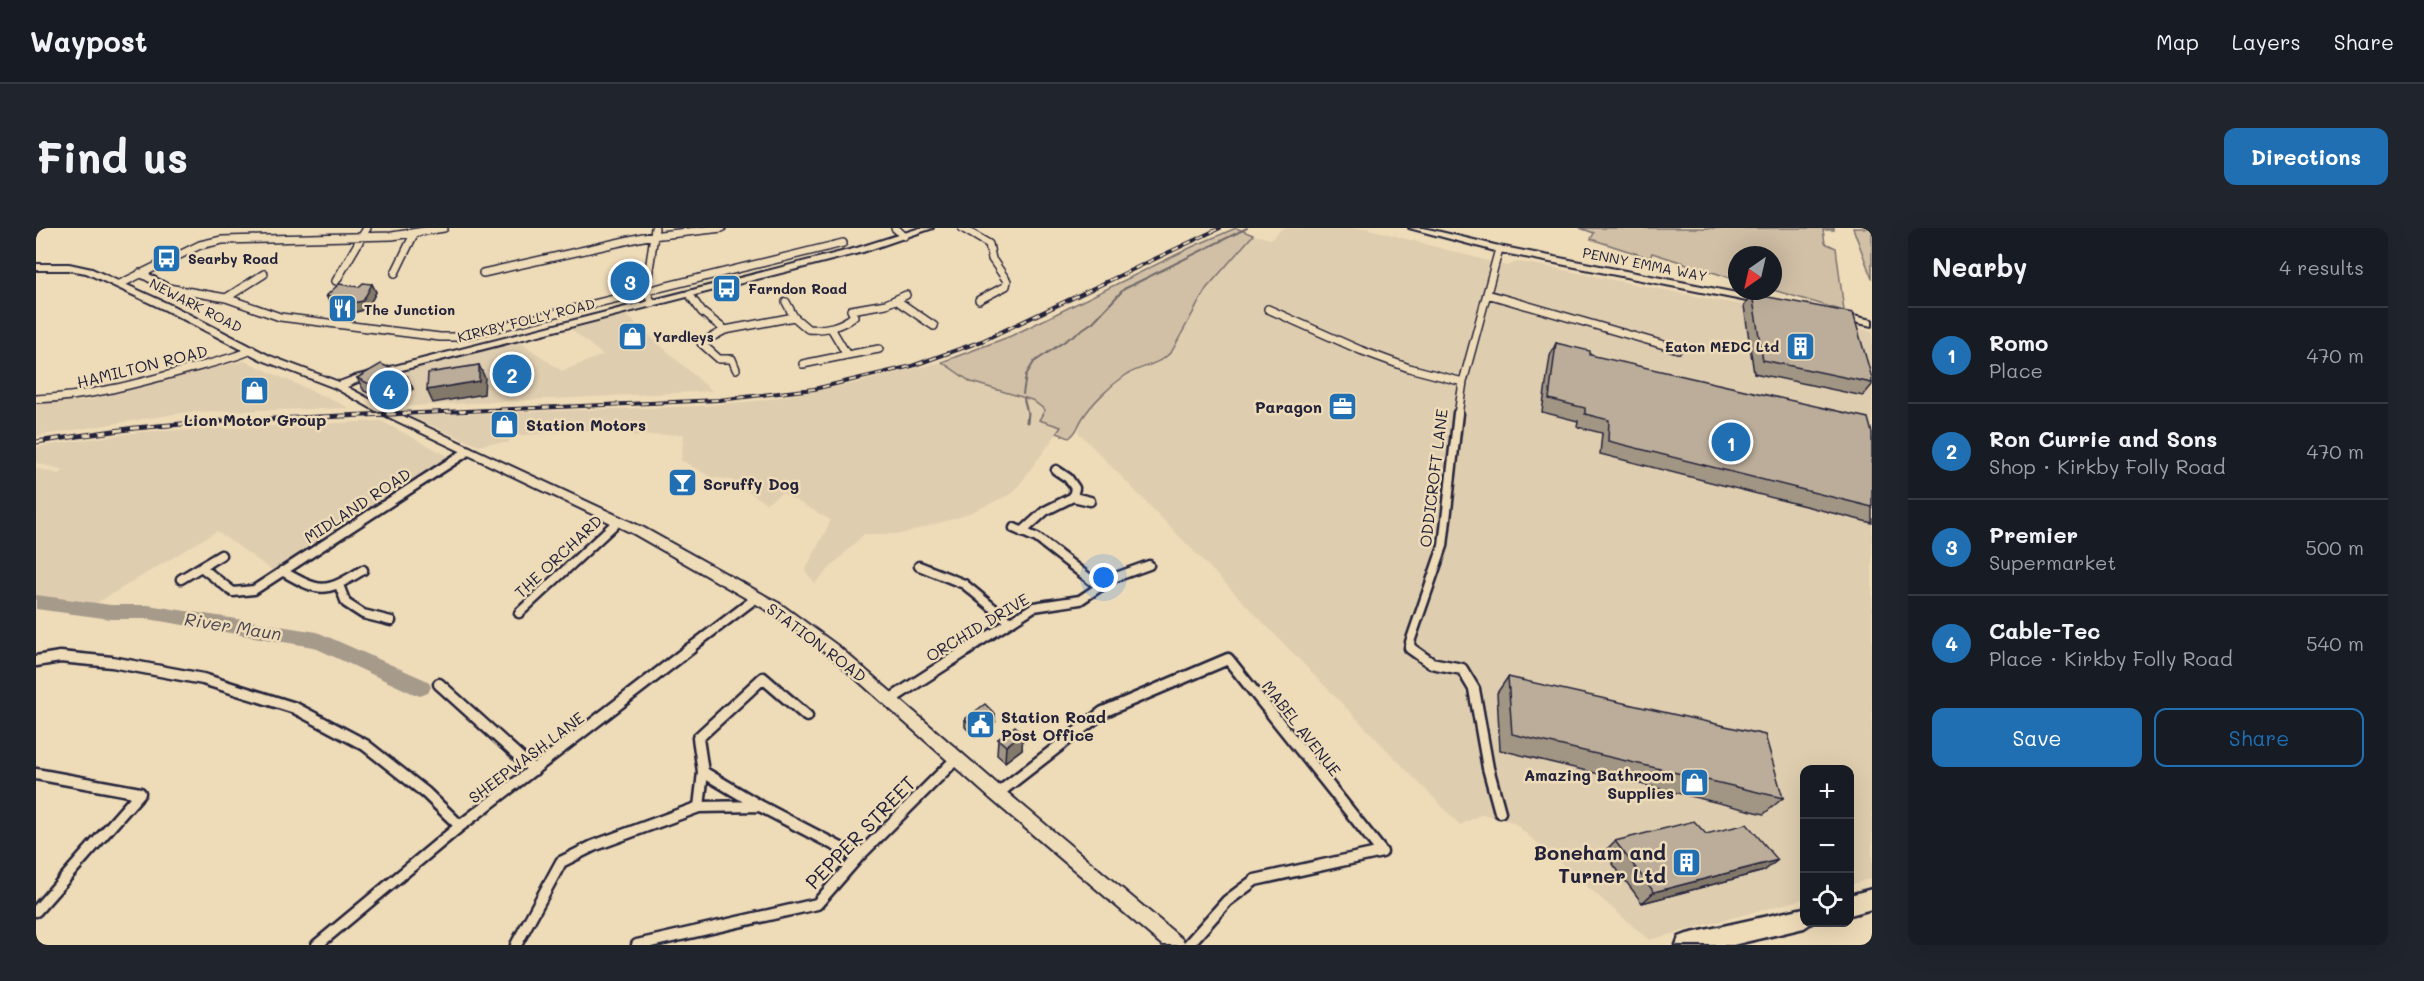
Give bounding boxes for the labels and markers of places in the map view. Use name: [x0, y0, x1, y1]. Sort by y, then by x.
bus stop icon: Searby Road: [151, 242, 183, 274]
place label: Searby Road: [188, 249, 278, 268]
pin: 3: [610, 259, 650, 304]
bus stop icon: Farndon Road: [711, 272, 743, 304]
place label: Farndon Road: [748, 279, 847, 298]
restaurant icon: The Junction: [327, 293, 359, 325]
place label: The Junction: [364, 300, 455, 319]
shop icon: Yardleys: [616, 320, 648, 352]
place label: Yardleys: [653, 327, 714, 346]
building icon: Eaton MEDC Ltd: [1784, 330, 1816, 362]
place label: Eaton MEDC Ltd: [1665, 337, 1779, 356]
pin: 2: [492, 352, 532, 396]
pin: 4: [370, 368, 408, 412]
shop icon: Lion Motor Group: [239, 375, 271, 407]
office icon: Paragon: [1327, 390, 1359, 422]
place label: Paragon: [1255, 396, 1322, 417]
shop icon: Station Motors: [489, 408, 521, 440]
place label: Lion Motor Group: [184, 409, 326, 430]
place label: Station Motors: [526, 414, 646, 435]
pin: 1: [1712, 420, 1750, 464]
bar icon: Scruffy Dog: [666, 467, 698, 499]
place label: Scruffy Dog: [703, 473, 799, 494]
place label: Station Road Post Office: [1001, 706, 1106, 745]
public building icon: Station Road Post Office: [964, 709, 996, 741]
place label: Amazing Bathroom Supplies: [1524, 764, 1674, 803]
shop icon: Amazing Bathroom Supplies: [1679, 767, 1711, 799]
place label: Boneham and Turner Ltd: [1534, 839, 1666, 888]
building icon: Boneham and Turner Ltd: [1671, 847, 1703, 879]

